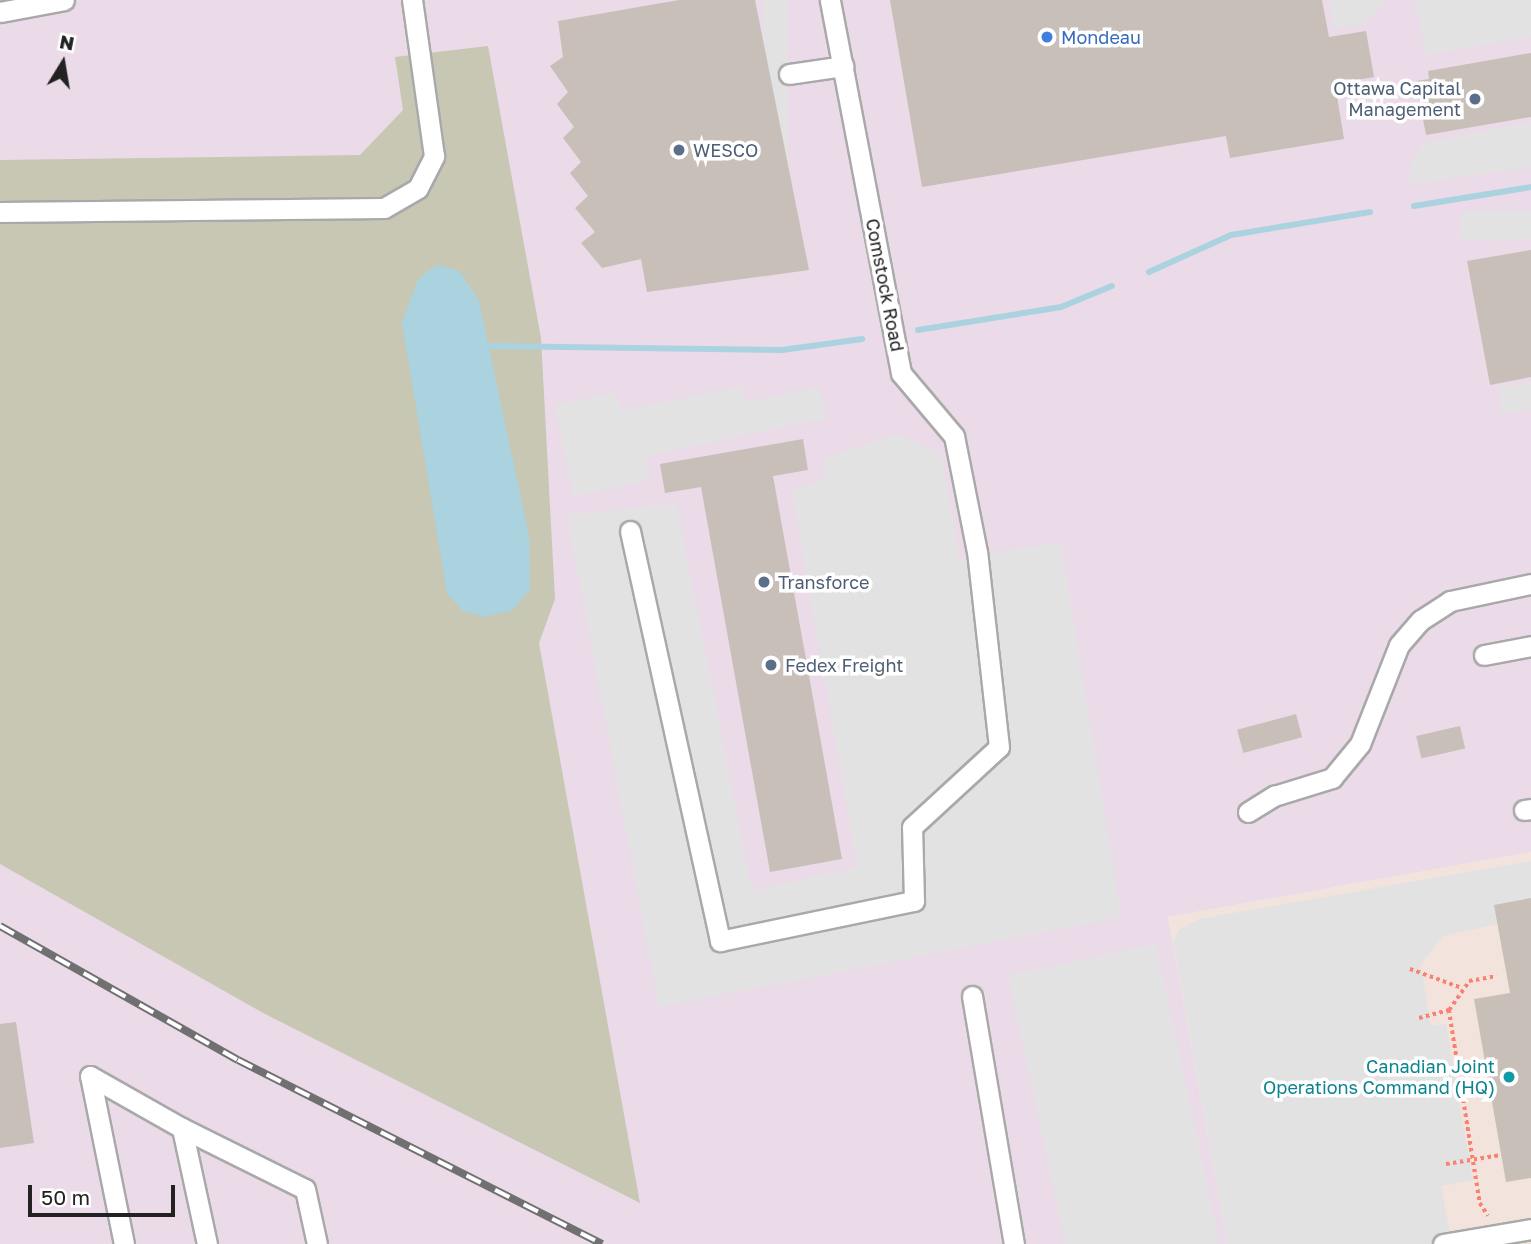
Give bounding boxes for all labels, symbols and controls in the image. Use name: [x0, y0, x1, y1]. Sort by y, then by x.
place label: Mondeau: [1061, 26, 1141, 48]
north arrow: [28, 28, 98, 98]
text: N: [58, 29, 76, 55]
marker: Mondeau: [1039, 29, 1055, 45]
place label: Ottawa Capital Management: [1333, 78, 1461, 120]
marker: Ottawa Capital Management: [1467, 91, 1483, 107]
place label: WESCO: [693, 139, 758, 161]
marker: WESCO: [671, 142, 687, 158]
street label: Comstock Road: [862, 217, 908, 353]
place label: Transforce: [778, 571, 869, 593]
marker: Transforce: [756, 574, 772, 590]
place label: Fedex Freight: [785, 654, 903, 676]
marker: Fedex Freight: [763, 657, 779, 673]
place label: Canadian Joint Operations Command (HQ): [1263, 1056, 1495, 1098]
marker: Canadian Joint Operations Command (HQ): [1501, 1069, 1517, 1085]
scale bar: [32, 1170, 178, 1214]
text: 50 m: [41, 1184, 90, 1210]

